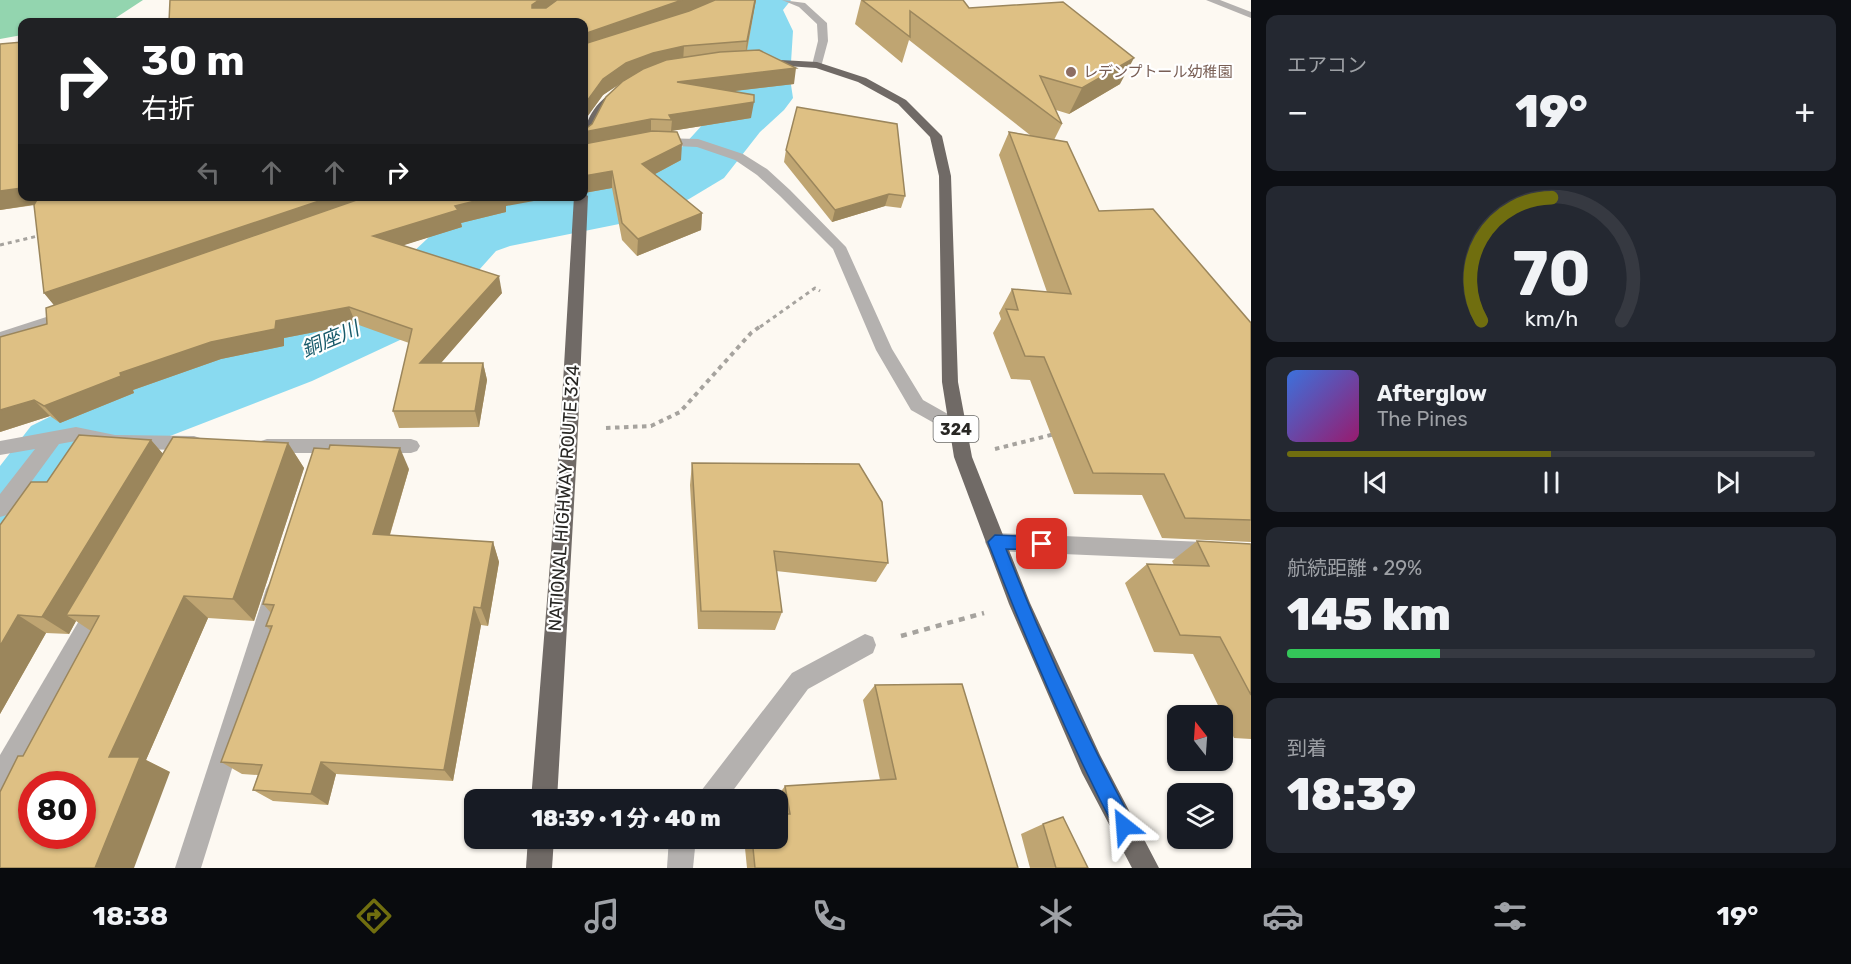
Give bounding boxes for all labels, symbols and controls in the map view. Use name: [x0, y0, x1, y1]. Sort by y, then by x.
text: 30 m: [141, 36, 245, 86]
icon: right: [42, 42, 120, 120]
text: エアコン: [1287, 53, 1367, 77]
place label: レデンプトール幼稚園: [1083, 63, 1233, 81]
marker: レデンプトール幼稚園: [1064, 65, 1078, 79]
text: 19°: [1515, 85, 1588, 138]
text: −: [1287, 92, 1308, 131]
text: +: [1794, 92, 1815, 131]
text: 右折: [141, 93, 195, 125]
icon: left: [192, 156, 225, 189]
icon: ahead: [255, 156, 288, 189]
icon: ahead: [318, 156, 351, 189]
icon: right: [381, 156, 414, 189]
text: 70: [1512, 237, 1590, 311]
text: km/h: [1524, 306, 1578, 331]
water label: 銅座川: [298, 315, 364, 362]
street label: NATIONAL HIGHWAY ROUTE 324: [544, 364, 584, 632]
text: Afterglow: [1377, 380, 1487, 407]
text: The Pines: [1377, 407, 1468, 431]
road number: 324: [934, 416, 978, 442]
icon: previous: [1359, 466, 1392, 499]
icon: pause: [1535, 466, 1568, 499]
icon: next: [1711, 466, 1744, 499]
pin: [1016, 518, 1067, 569]
icon: arrive: [1025, 527, 1058, 560]
text: 航続距離 · 29%: [1287, 556, 1422, 580]
text: 145 km: [1287, 588, 1451, 641]
north arrow: [1167, 705, 1233, 771]
map controls: [1167, 705, 1233, 849]
text: 到着: [1287, 736, 1327, 760]
text: 18:39: [1287, 768, 1416, 821]
speed limit sign: 80: [18, 771, 96, 849]
button: layers: [1167, 783, 1233, 849]
position arrow: [1092, 794, 1156, 858]
text: 18:39 · 1 分 · 40 m: [531, 805, 721, 832]
icon: directions: [353, 895, 395, 937]
icon: music: [581, 895, 623, 937]
icon: phone: [808, 895, 850, 937]
icon: climate: [1035, 895, 1077, 937]
icon: car: [1262, 895, 1304, 937]
icon: filters: [1489, 895, 1531, 937]
text: 18:38: [93, 900, 168, 932]
text: 19°: [1717, 900, 1758, 932]

